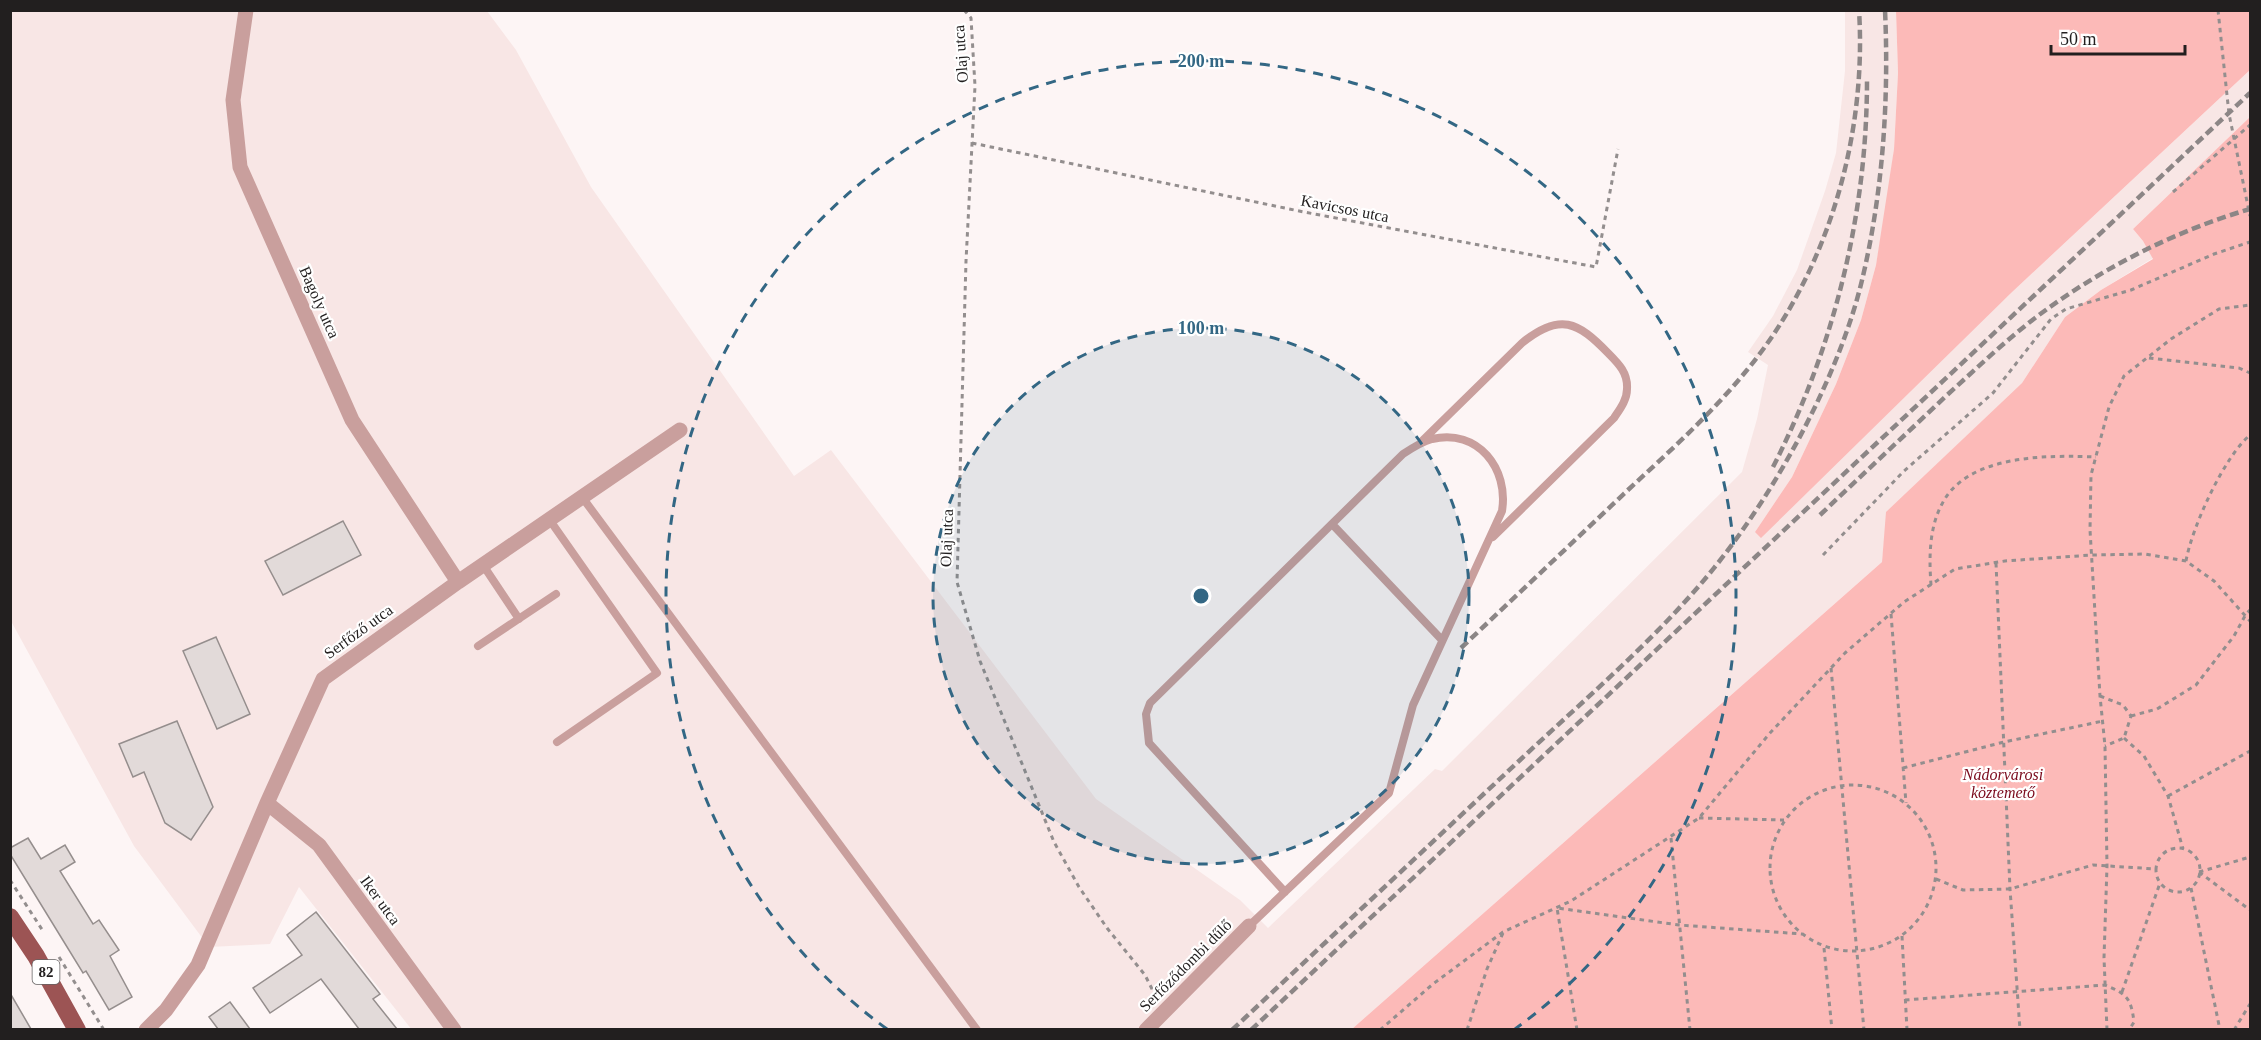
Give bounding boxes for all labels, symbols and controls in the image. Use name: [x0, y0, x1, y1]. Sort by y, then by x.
scale bar: [2051, 18, 2184, 56]
street label: Olaj utca: [950, 24, 972, 84]
text: 50 m: [2060, 29, 2097, 49]
text: 200 m: [1178, 51, 1224, 71]
street label: Kavicsos utca: [1299, 192, 1390, 225]
street label: Bagoly utca: [295, 264, 343, 341]
text: 100 m: [1178, 318, 1224, 338]
street label: Olaj utca: [937, 509, 957, 567]
centre of rings: [1191, 586, 1211, 606]
street label: Serfőző utca: [321, 601, 396, 662]
park label: Nádorvárosi köztemető: [1962, 766, 2043, 801]
street label: Iker utca: [357, 872, 404, 928]
street label: Serfőződombi dűlő: [1136, 916, 1235, 1015]
road number: 82: [32, 960, 60, 984]

